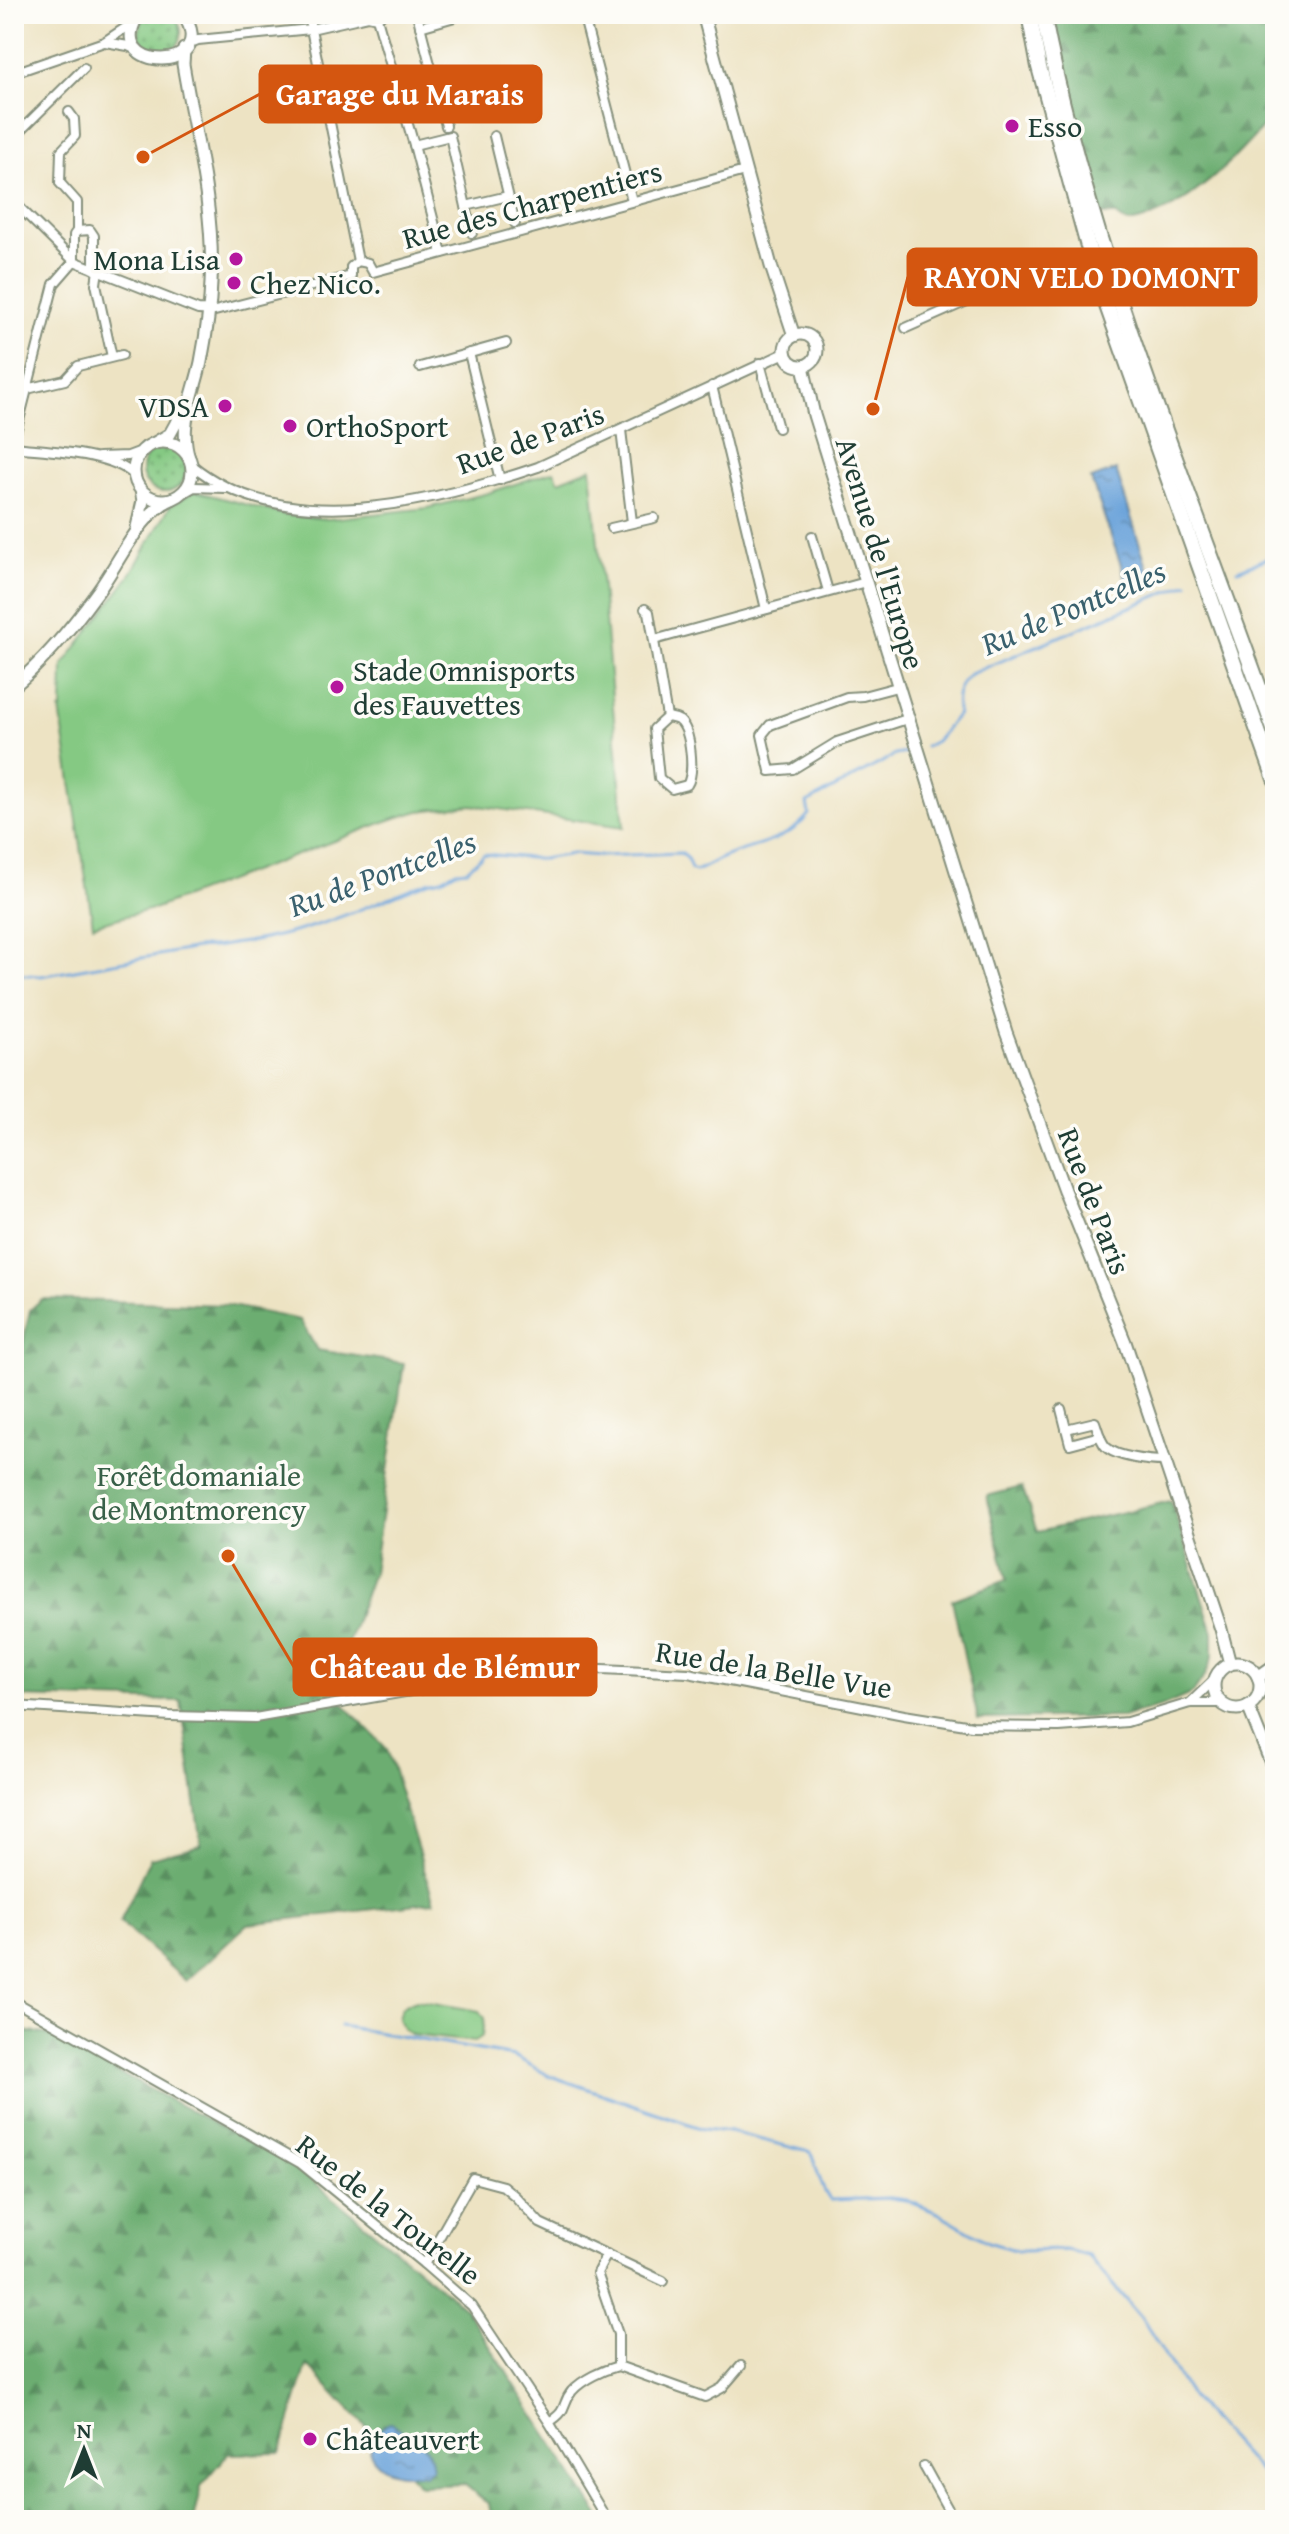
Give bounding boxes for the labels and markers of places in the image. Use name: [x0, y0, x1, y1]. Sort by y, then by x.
callout: Garage du Marais: [260, 66, 541, 122]
place label: Esso: [1028, 104, 1082, 148]
marker: Esso: [1003, 117, 1021, 135]
place label: Mona Lisa: [93, 237, 220, 281]
callout: RAYON VELO DOMONT: [908, 249, 1256, 305]
marker: Mona Lisa: [227, 250, 245, 268]
place label: Chez Nico.: [250, 261, 381, 305]
marker: Chez Nico.: [225, 274, 243, 292]
place label: VDSA: [138, 384, 209, 428]
marker: VDSA: [216, 397, 234, 415]
place label: OrthoSport: [306, 404, 449, 448]
marker: OrthoSport: [281, 417, 299, 435]
place label: Stade Omnisports des Fauvettes: [353, 648, 575, 726]
marker: Stade Omnisports des Fauvettes: [328, 678, 346, 696]
callout: Château de Blémur: [294, 1639, 596, 1695]
place label: Châteauvert: [326, 2417, 480, 2461]
marker: Châteauvert: [301, 2430, 319, 2448]

